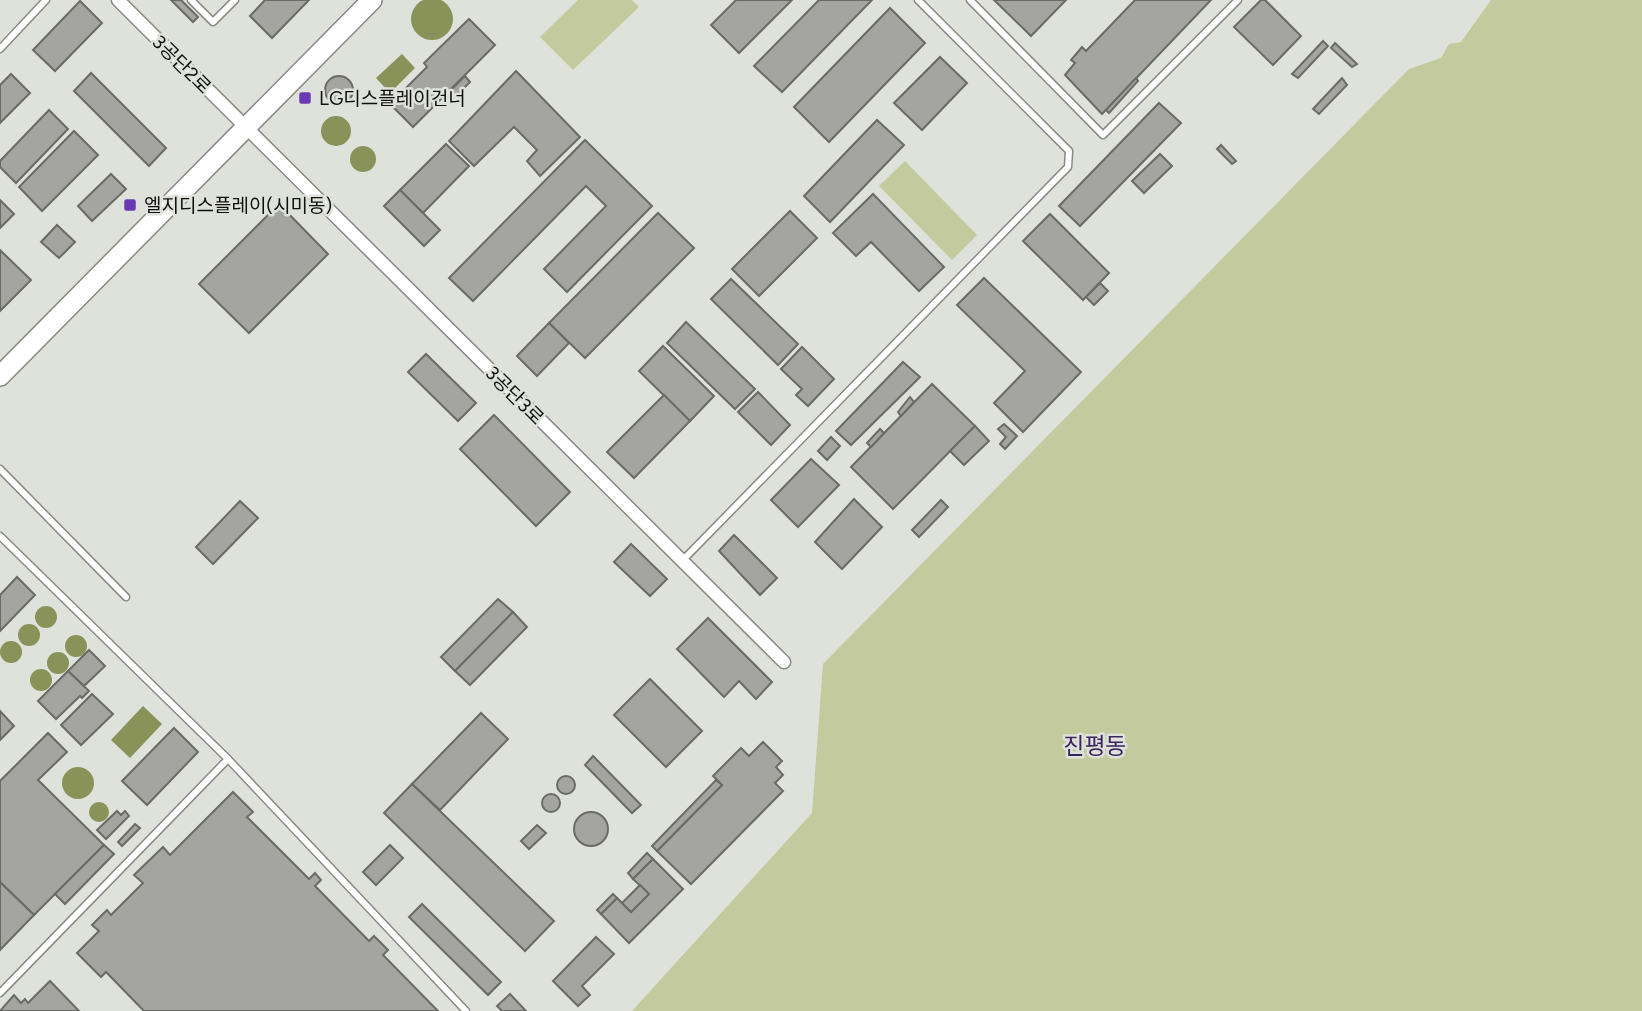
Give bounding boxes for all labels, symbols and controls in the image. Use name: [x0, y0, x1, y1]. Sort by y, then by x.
street label: 3공단2로: [148, 30, 216, 98]
place label: LG디스플레이건너: [319, 87, 466, 110]
marker: LG디스플레이건너: [297, 90, 313, 106]
place label: 엘지디스플레이(시미동): [144, 194, 332, 217]
marker: 엘지디스플레이(시미동): [122, 197, 138, 213]
street label: 3공단3로: [481, 361, 549, 429]
district label: 진평동: [1063, 732, 1127, 760]

